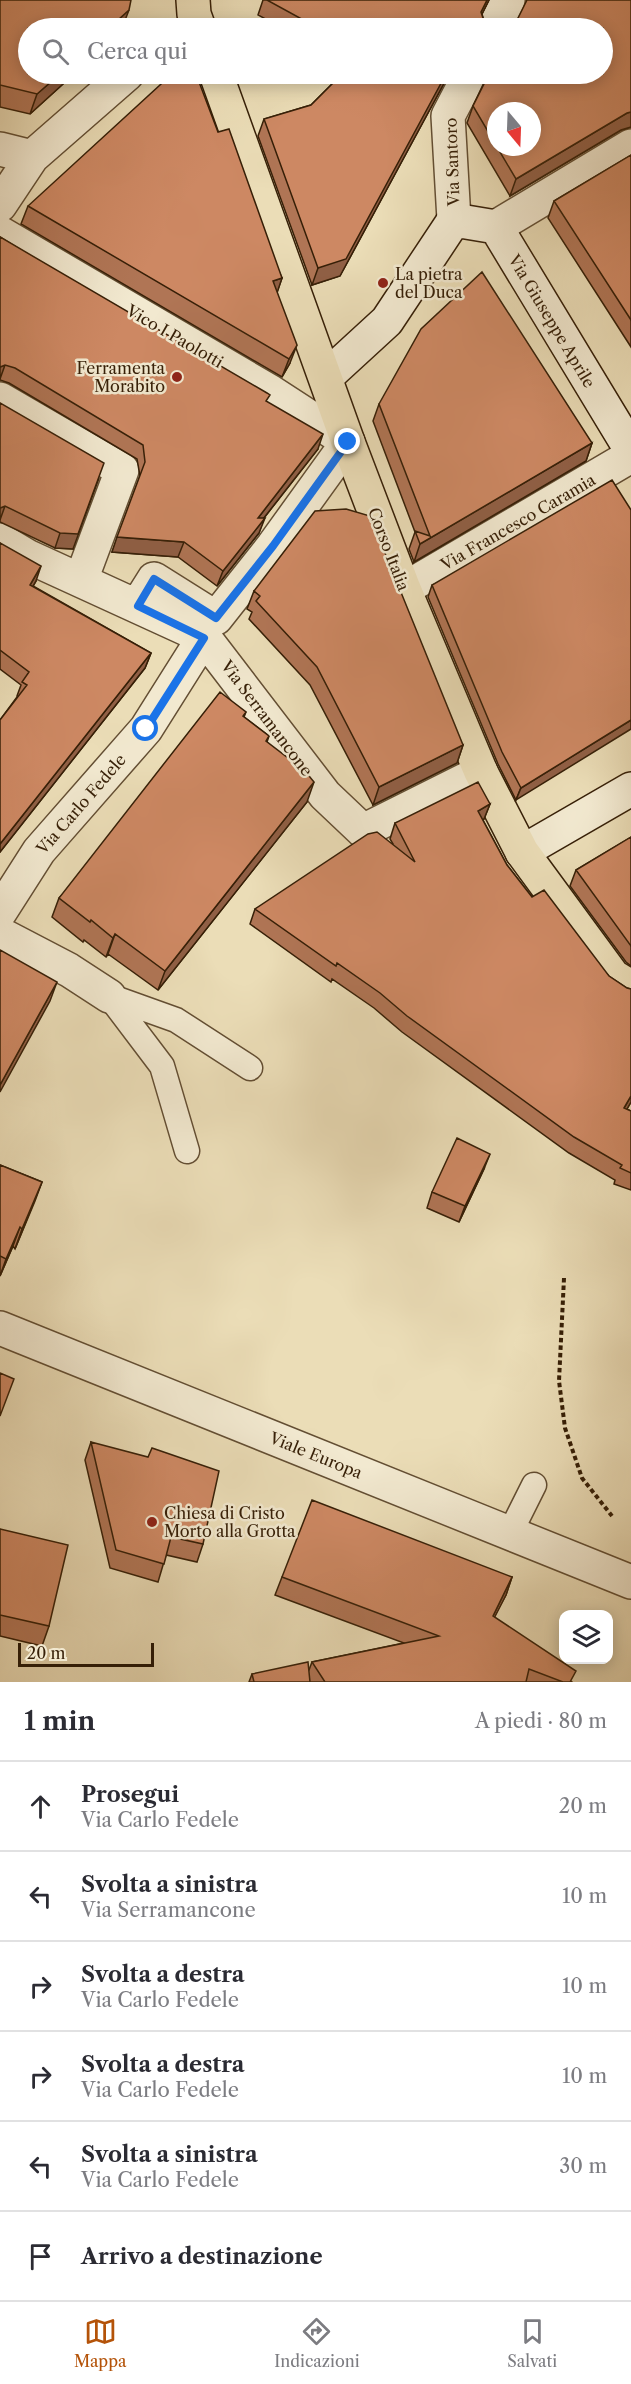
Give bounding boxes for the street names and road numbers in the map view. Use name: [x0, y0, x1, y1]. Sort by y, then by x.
street label: Via Santoro: [440, 117, 464, 208]
street label: Via Giuseppe Aprile: [504, 250, 600, 391]
street label: Vico I Paolotti: [122, 300, 227, 372]
street label: Via Francesco Caramia: [436, 469, 599, 575]
street label: Corso Italia: [364, 504, 414, 594]
street label: Via Serramancone: [216, 655, 317, 780]
street label: Via Carlo Fedele: [31, 750, 130, 859]
street label: Viale Europa: [266, 1427, 366, 1483]

